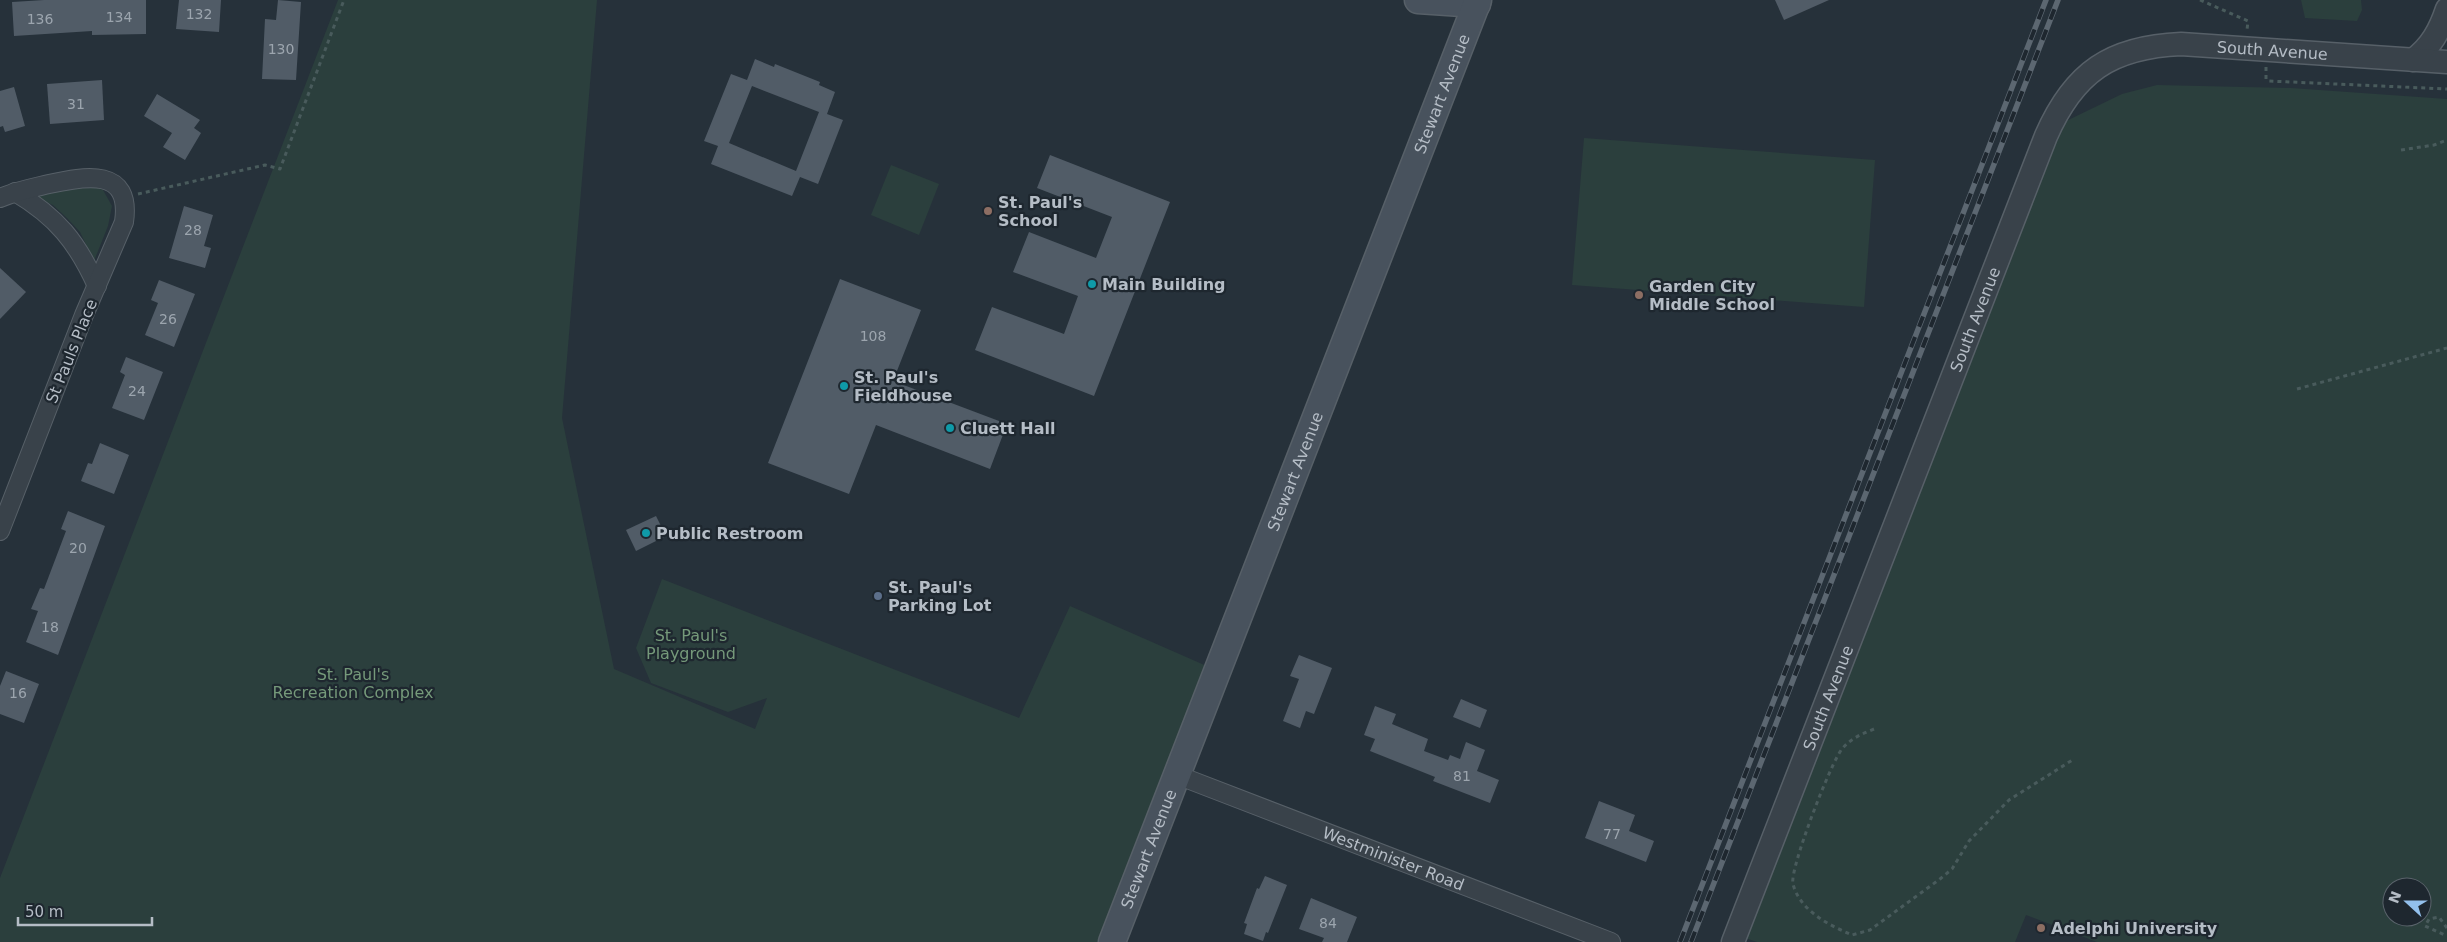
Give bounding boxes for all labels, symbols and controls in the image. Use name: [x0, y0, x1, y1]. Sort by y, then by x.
house number: 132: [186, 6, 212, 22]
house number: 134: [106, 9, 132, 25]
house number: 136: [27, 11, 53, 27]
street label: Stewart Avenue: [1410, 32, 1474, 156]
street label: South Avenue: [2216, 37, 2328, 64]
house number: 130: [268, 41, 294, 57]
house number: 31: [67, 96, 85, 112]
place label: St. Paul's School: [998, 193, 1082, 230]
marker: St. Paul's School: [982, 205, 994, 217]
house number: 28: [184, 222, 202, 238]
street label: South Avenue: [1946, 264, 2004, 375]
place label: Main Building: [1102, 275, 1226, 294]
place label: Garden City Middle School: [1649, 277, 1775, 314]
marker: Main Building: [1086, 278, 1098, 290]
marker: Garden City Middle School: [1633, 289, 1645, 301]
street label: St Pauls Place: [42, 296, 101, 406]
house number: 26: [159, 311, 177, 327]
house number: 108: [860, 328, 886, 344]
place label: St. Paul's Fieldhouse: [854, 368, 953, 405]
marker: St. Paul's Fieldhouse: [838, 380, 850, 392]
house number: 24: [128, 383, 146, 399]
street label: Stewart Avenue: [1264, 409, 1327, 534]
place label: Cluett Hall: [960, 419, 1056, 438]
marker: Cluett Hall: [944, 422, 956, 434]
place label: Public Restroom: [656, 524, 803, 543]
marker: Public Restroom: [640, 527, 652, 539]
house number: 20: [69, 540, 87, 556]
place label: St. Paul's Parking Lot: [888, 578, 992, 615]
marker: St. Paul's Parking Lot: [872, 590, 884, 602]
house number: 18: [41, 619, 59, 635]
park label: St. Paul's Playground: [646, 626, 736, 663]
street label: South Avenue: [1799, 643, 1857, 753]
park label: St. Paul's Recreation Complex: [273, 665, 433, 702]
house number: 16: [9, 685, 27, 701]
house number: 81: [1453, 768, 1471, 784]
street label: Stewart Avenue: [1117, 787, 1180, 911]
street label: Westminister Road: [1320, 823, 1467, 895]
house number: 77: [1603, 826, 1621, 842]
north arrow: [2382, 877, 2432, 927]
text: N: [2385, 889, 2404, 906]
scale bar: [18, 894, 151, 926]
text: 50 m: [25, 903, 63, 921]
house number: 84: [1319, 915, 1337, 931]
place label: Adelphi University: [2051, 919, 2218, 938]
marker: Adelphi University: [2035, 922, 2047, 934]

